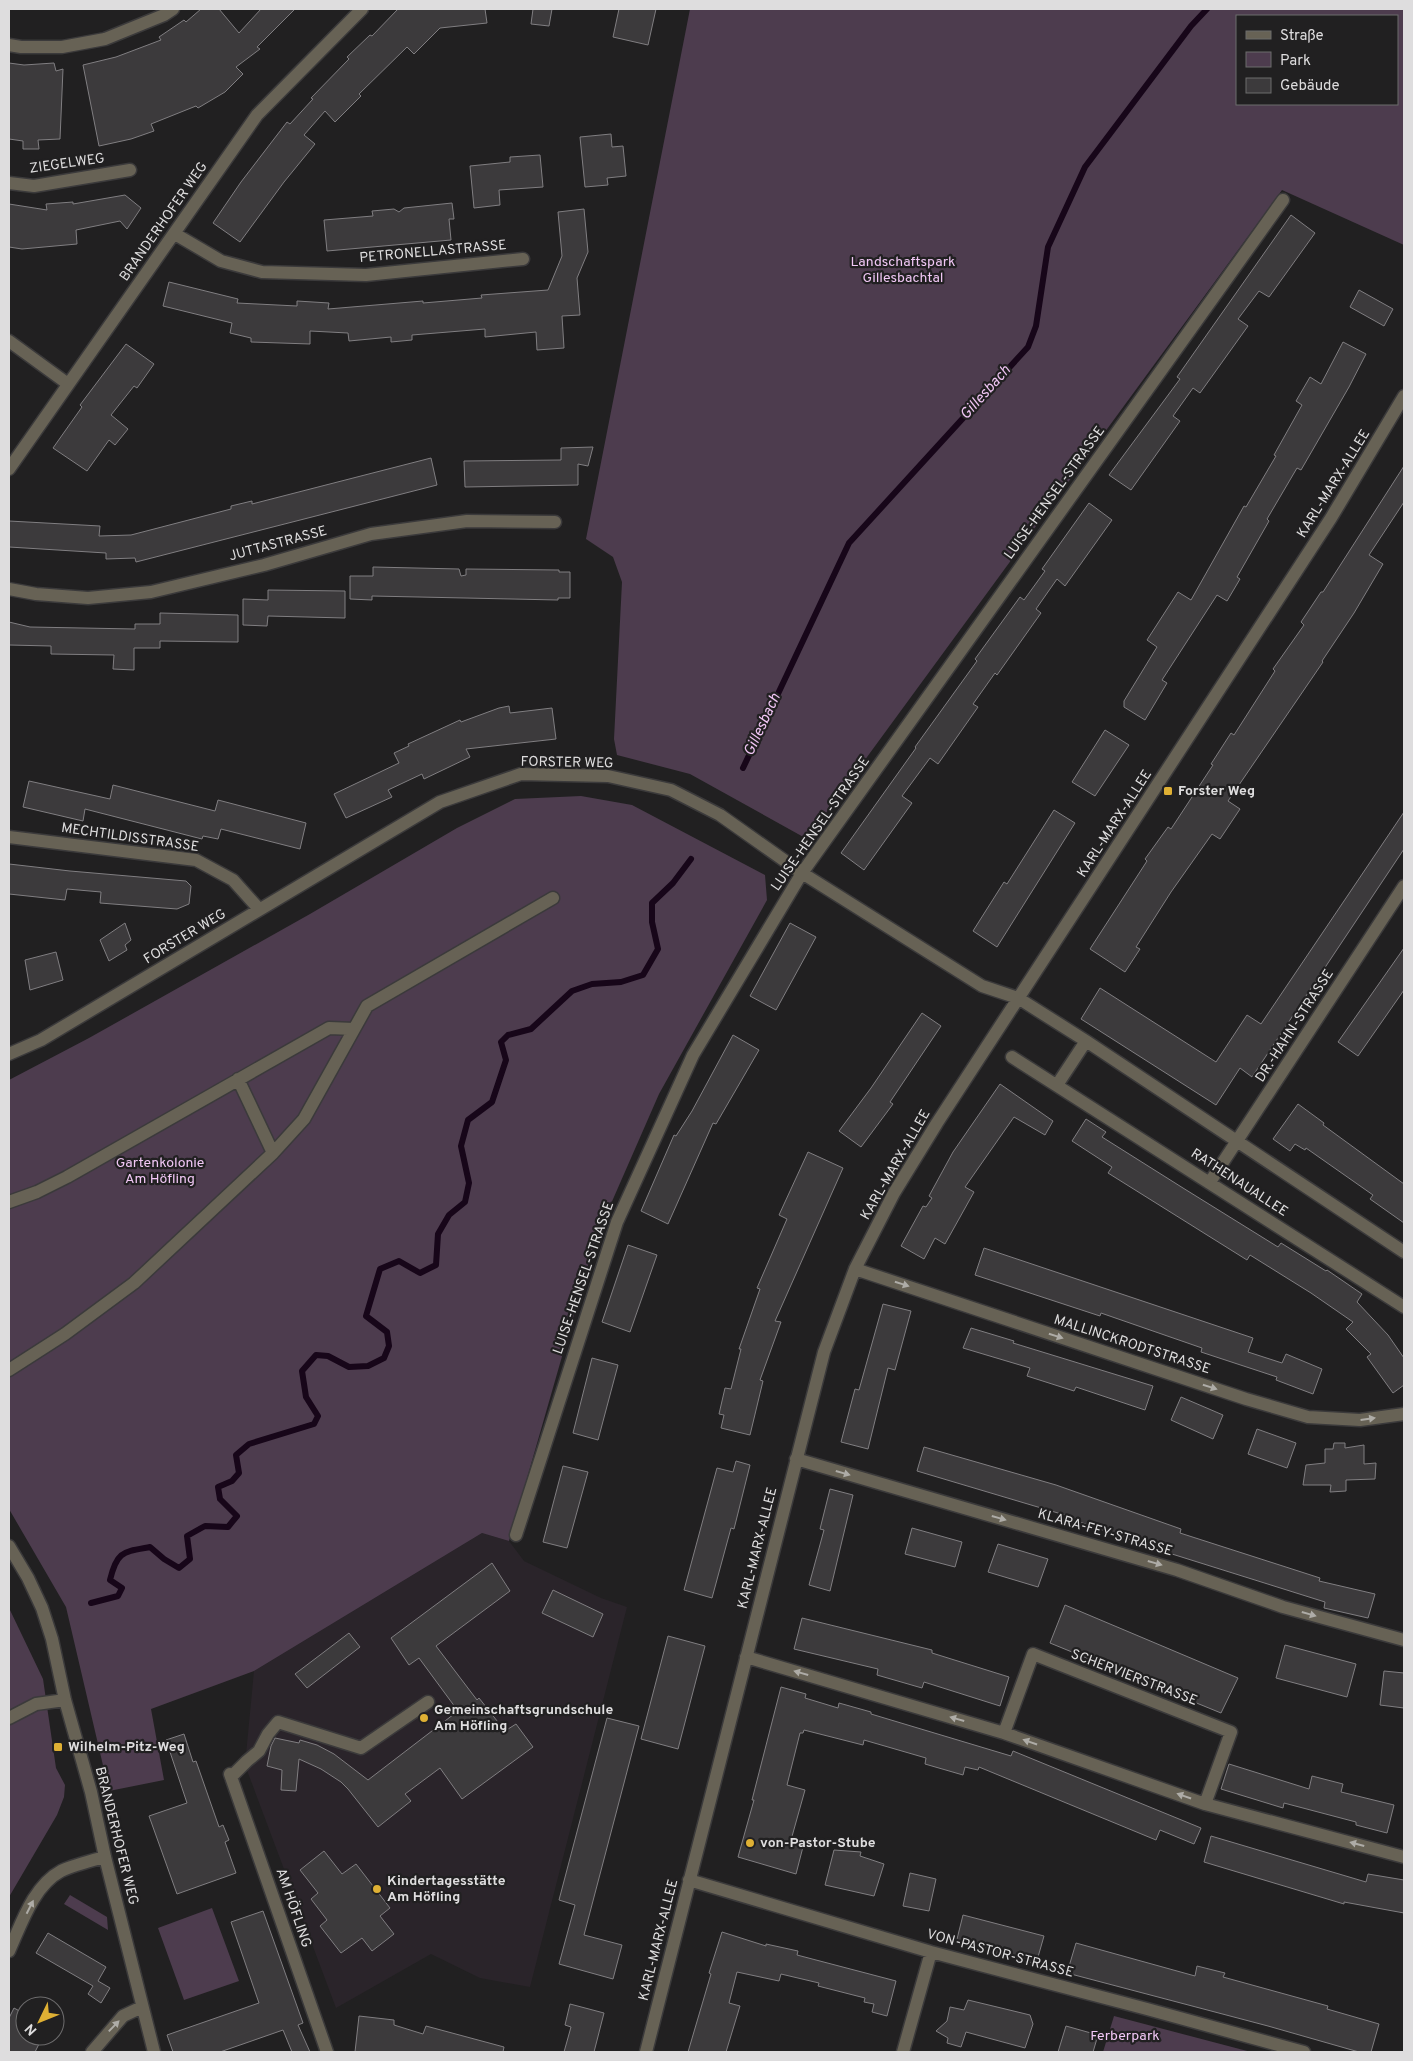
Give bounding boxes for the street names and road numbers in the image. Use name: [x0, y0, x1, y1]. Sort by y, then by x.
street label: ZIEGELWEG: [28, 150, 106, 178]
street label: BRANDERHOFER WEG: [116, 159, 212, 285]
street label: PETRONELLASTRASSE: [359, 237, 507, 267]
street label: LUISE-HENSEL-STRASSE: [1001, 423, 1109, 563]
street label: KARL-MARX-ALLEE: [1294, 427, 1374, 541]
street label: JUTTASTRASSE: [227, 523, 329, 565]
street label: LUISE-HENSEL-STRASSE: [768, 753, 874, 895]
street label: FORSTER WEG: [520, 754, 614, 772]
street label: KARL-MARX-ALLEE: [1074, 767, 1156, 881]
street label: MECHTILDISSTRASSE: [60, 820, 200, 856]
street label: FORSTER WEG: [141, 906, 229, 968]
street label: DR.-HAHN-STRASSE: [1252, 966, 1338, 1086]
street label: KARL-MARX-ALLEE: [857, 1107, 935, 1223]
street label: RATHENAUALLEE: [1187, 1145, 1291, 1221]
street label: LUISE-HENSEL-STRASSE: [550, 1199, 618, 1357]
street label: MALLINCKRODTSTRASSE: [1051, 1312, 1213, 1378]
street label: KARL-MARX-ALLEE: [735, 1485, 781, 1611]
street label: KLARA-FEY-STRASSE: [1036, 1506, 1174, 1560]
street label: SCHERVIERSTRASSE: [1068, 1646, 1200, 1710]
street label: BRANDERHOFER WEG: [91, 1765, 141, 1907]
street label: AM HÖFLING: [271, 1866, 315, 1950]
street label: KARL-MARX-ALLEE: [636, 1877, 682, 2003]
street label: VON-PASTOR-STRASSE: [925, 1926, 1075, 1982]

